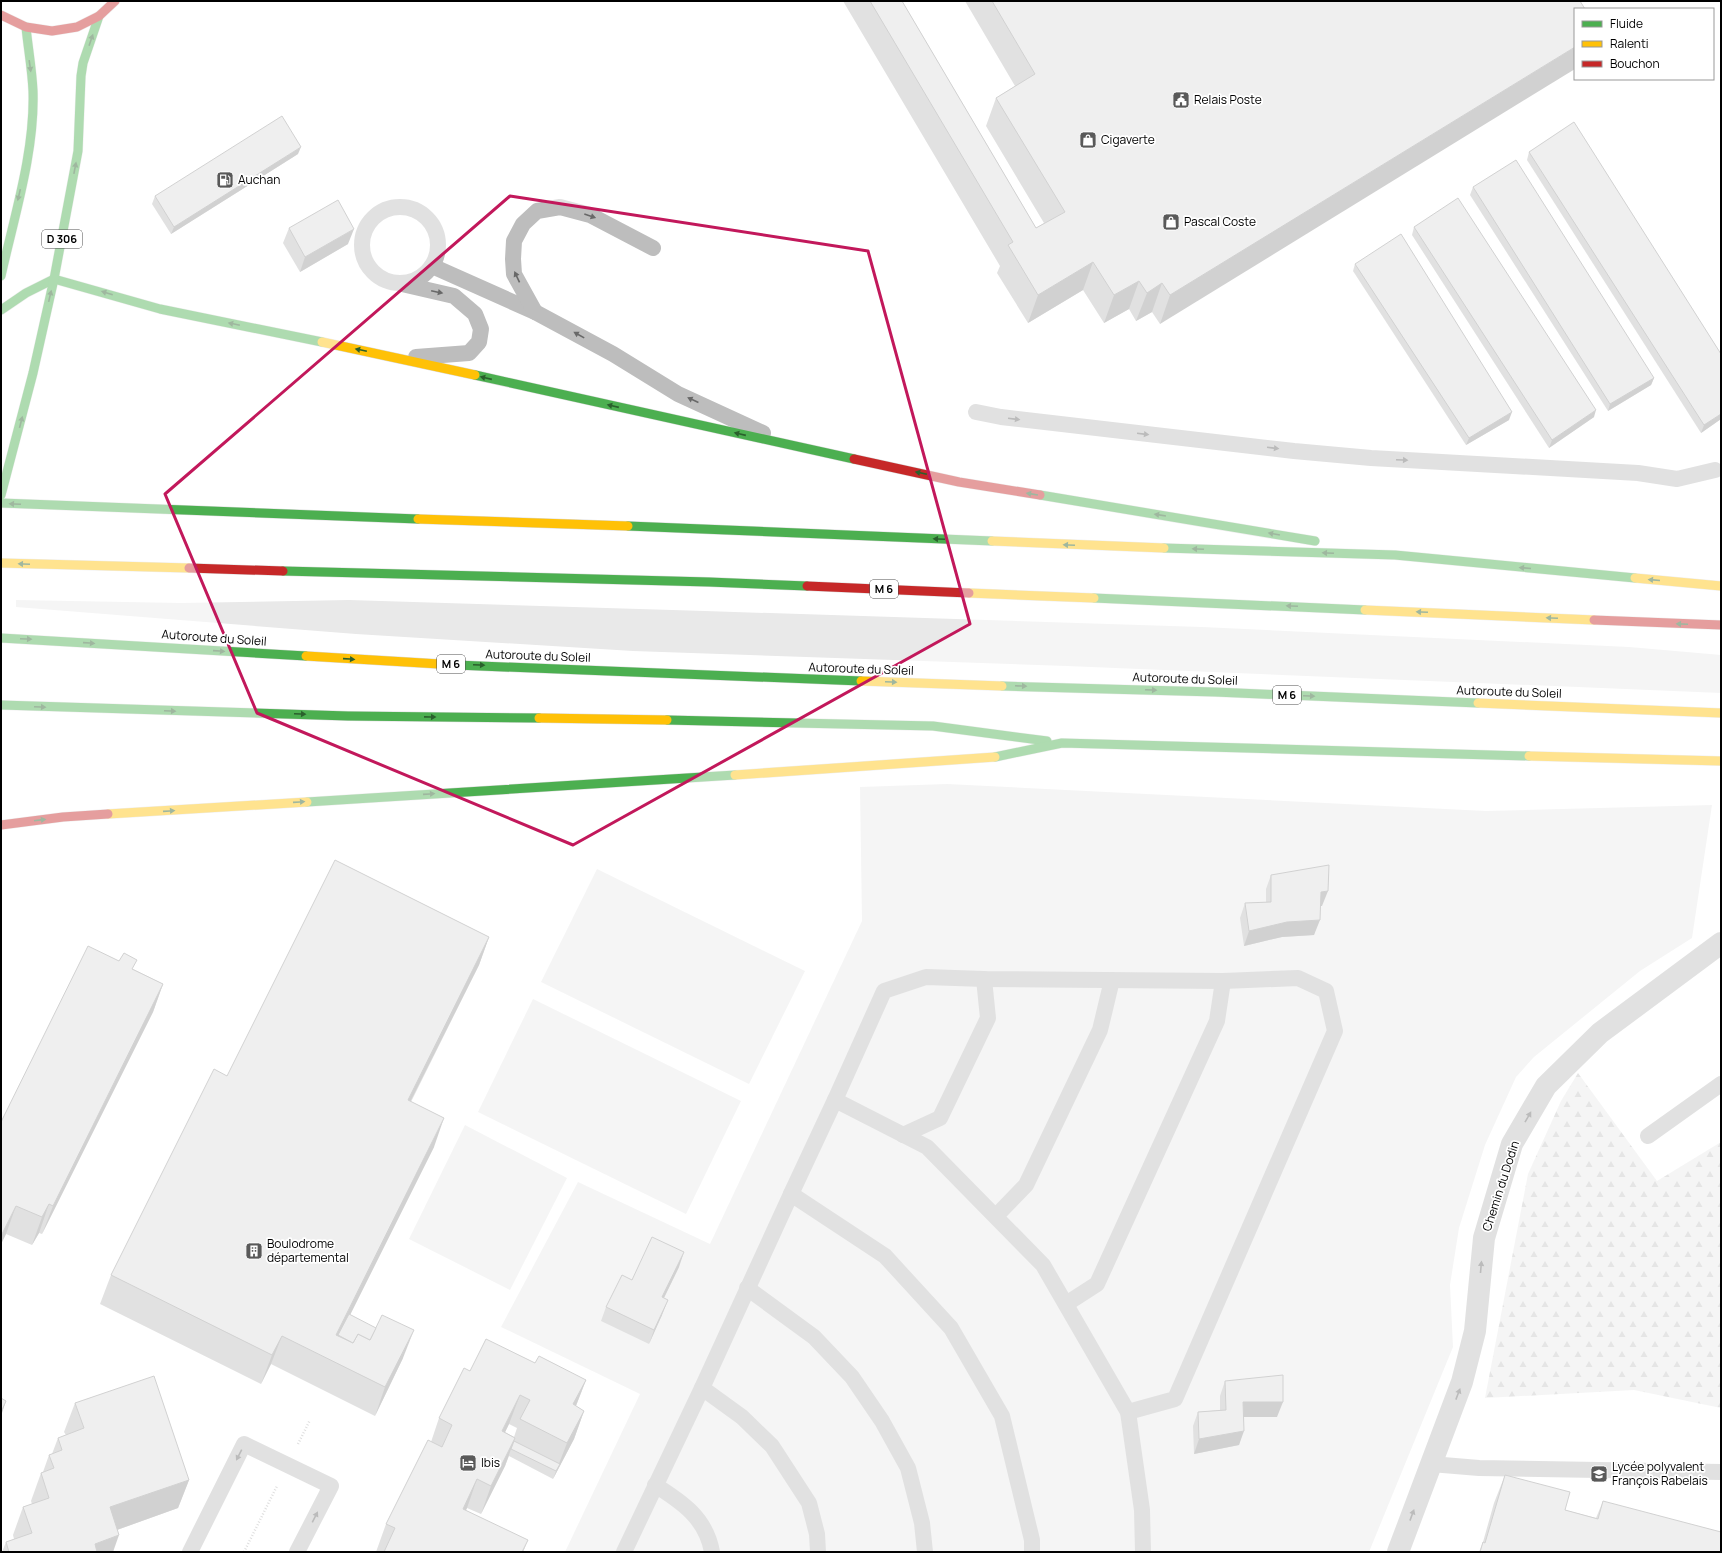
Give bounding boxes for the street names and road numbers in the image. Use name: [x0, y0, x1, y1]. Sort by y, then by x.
road number: D 306: [42, 230, 82, 248]
road number: M 6: [870, 580, 898, 598]
street label: Autoroute du Soleil: [161, 625, 267, 650]
street label: Autoroute du Soleil: [485, 645, 591, 666]
road number: M 6: [437, 655, 465, 673]
street label: Autoroute du Soleil: [808, 658, 914, 679]
street label: Autoroute du Soleil: [1132, 668, 1238, 689]
street label: Autoroute du Soleil: [1456, 681, 1562, 702]
road number: M 6: [1273, 686, 1301, 704]
street label: Chemin du Dodin: [1478, 1139, 1523, 1233]

